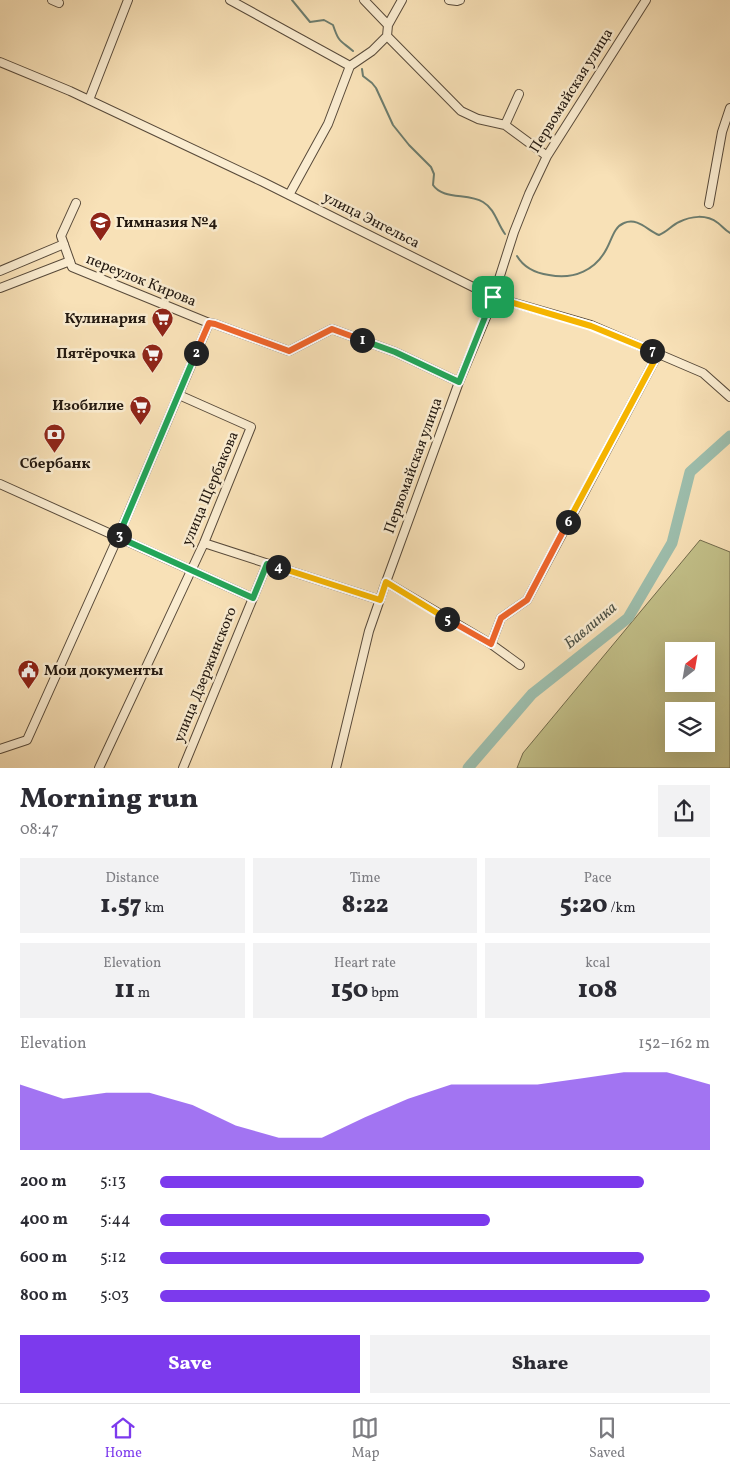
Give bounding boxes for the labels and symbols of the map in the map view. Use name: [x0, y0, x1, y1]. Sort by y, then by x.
street label: Первомайская улица: [525, 25, 619, 157]
street label: улица Энгельса: [319, 188, 423, 254]
school or university icon: Гимназия №4: [88, 211, 112, 242]
place label: Гимназия №4: [116, 213, 218, 234]
street label: переулок Кирова: [83, 249, 199, 313]
pin: [472, 276, 514, 318]
supermarket icon: Кулинария: [150, 307, 174, 338]
place label: Кулинария: [65, 309, 146, 330]
pin: 1: [350, 328, 374, 352]
pin: 7: [640, 338, 664, 364]
pin: 2: [184, 340, 208, 366]
supermarket icon: Пятёрочка: [140, 342, 164, 373]
place label: Пятёрочка: [56, 344, 136, 365]
supermarket icon: Изобилие: [128, 394, 152, 425]
street label: Первомайская улица: [380, 395, 448, 537]
place label: Изобилие: [52, 396, 124, 417]
bank icon: Сбербанк: [43, 423, 67, 454]
street label: улица Щербакова: [177, 428, 245, 550]
place label: Сбербанк: [20, 454, 90, 475]
pin: 6: [556, 510, 580, 534]
pin: 3: [106, 522, 132, 548]
pin: 4: [266, 554, 290, 580]
water label: Бавлинка: [560, 597, 622, 655]
street label: улица Дзержинского: [169, 604, 243, 746]
pin: 5: [434, 606, 460, 632]
north arrow: [665, 642, 715, 692]
public building icon: Мои документы: [16, 659, 40, 690]
place label: Мои документы: [44, 661, 164, 682]

